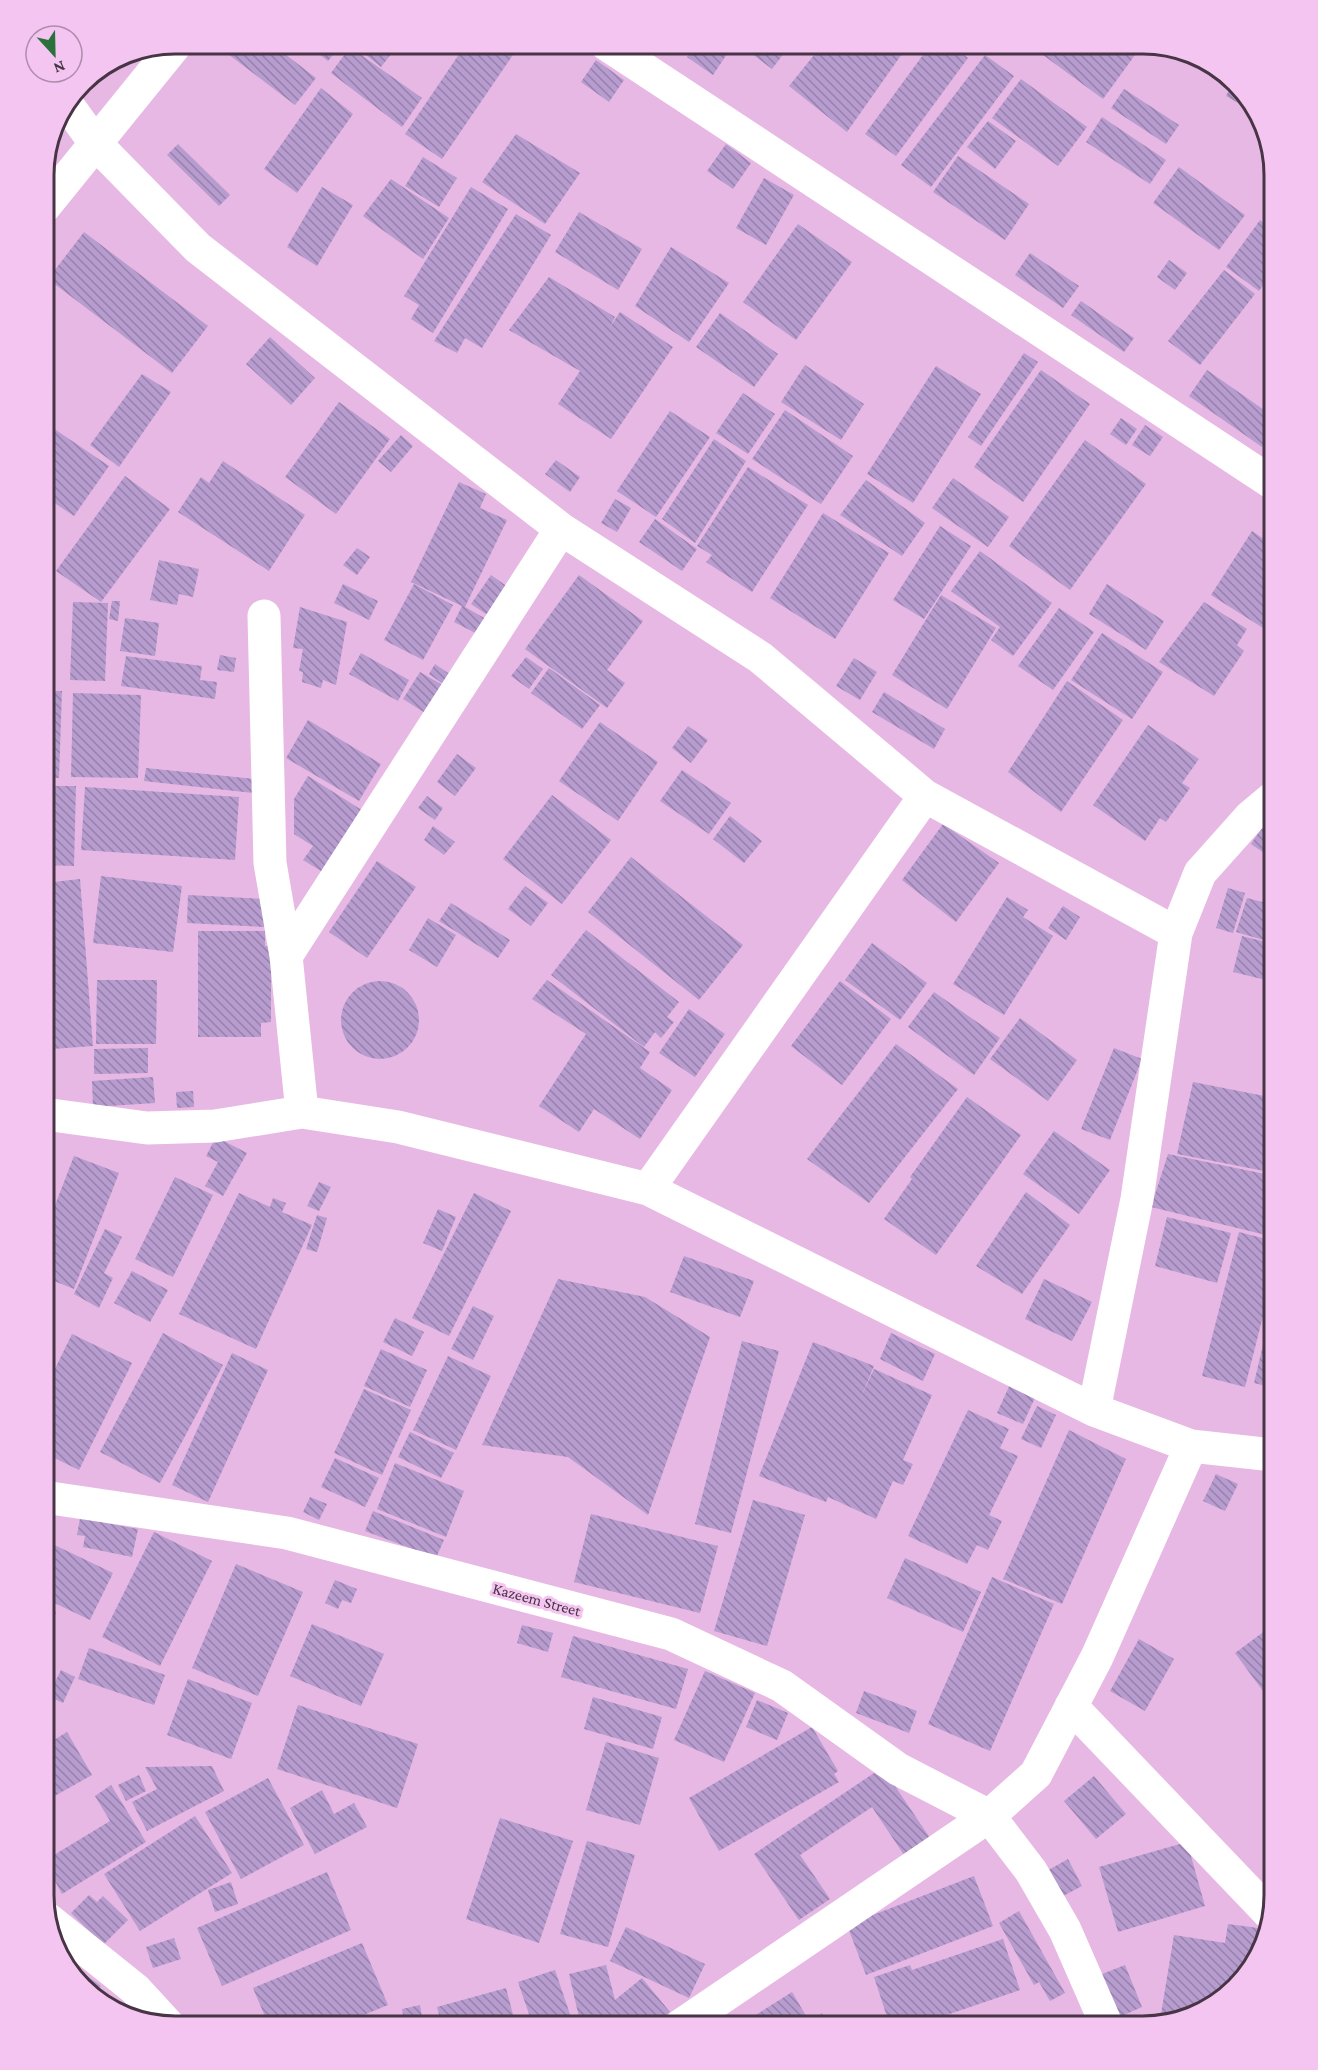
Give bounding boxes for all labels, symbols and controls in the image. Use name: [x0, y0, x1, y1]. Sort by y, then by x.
north arrow: [24, 24, 84, 84]
text: N: [51, 58, 68, 77]
street label: Kazeem Street: [491, 1580, 584, 1620]

